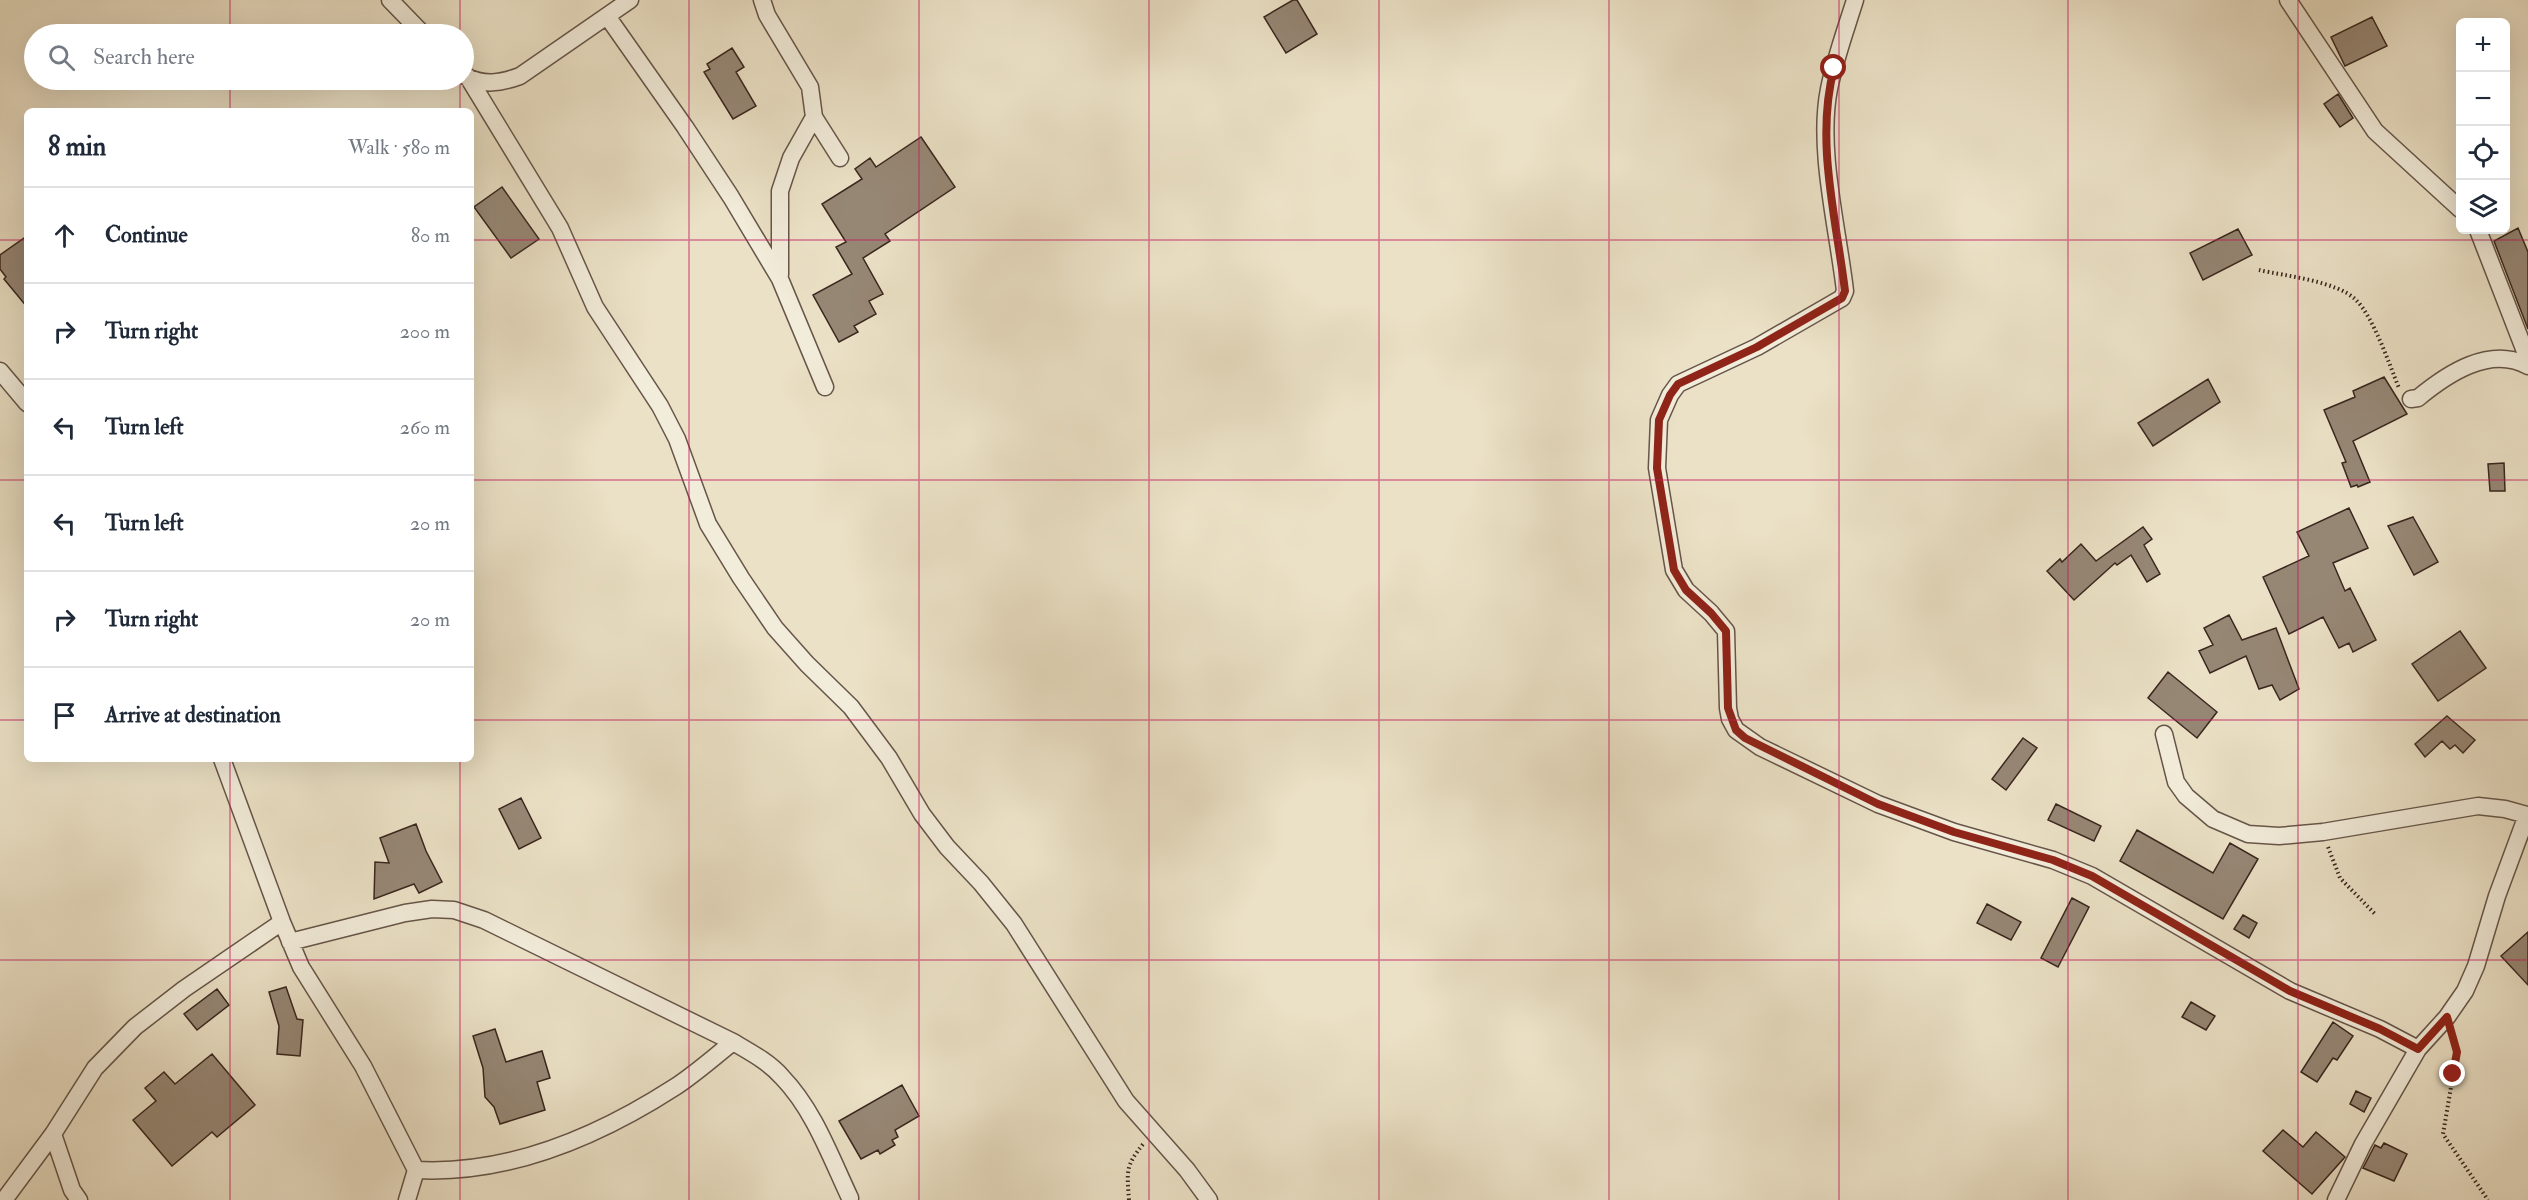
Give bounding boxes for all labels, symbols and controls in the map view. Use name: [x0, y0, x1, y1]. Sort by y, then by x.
map controls: [2456, 18, 2510, 234]
button: +: [2456, 18, 2510, 72]
search box: [24, 24, 474, 90]
icon: search: [45, 41, 78, 74]
text: Search here: [93, 43, 195, 71]
route start: [1820, 54, 1846, 80]
button: −: [2456, 72, 2510, 126]
button: locate: [2456, 126, 2510, 180]
text: 8 min: [48, 131, 106, 163]
text: Walk · 580 m: [348, 135, 450, 160]
button: layers: [2456, 180, 2510, 234]
icon: ahead: [48, 219, 81, 252]
text: Continue: [105, 221, 188, 249]
text: 80 m: [411, 223, 450, 248]
icon: right: [48, 315, 81, 348]
text: Turn right: [105, 317, 198, 345]
text: 200 m: [400, 319, 450, 344]
icon: left: [48, 411, 81, 444]
text: Turn left: [105, 413, 184, 441]
text: 260 m: [400, 415, 450, 440]
icon: left: [48, 507, 81, 540]
text: Turn left: [105, 509, 184, 537]
text: 20 m: [410, 511, 450, 536]
icon: right: [48, 603, 81, 636]
text: Turn right: [105, 605, 198, 633]
text: 20 m: [410, 607, 450, 632]
icon: arrive: [48, 699, 81, 732]
text: Arrive at destination: [105, 701, 281, 729]
route end: [2439, 1060, 2465, 1086]

